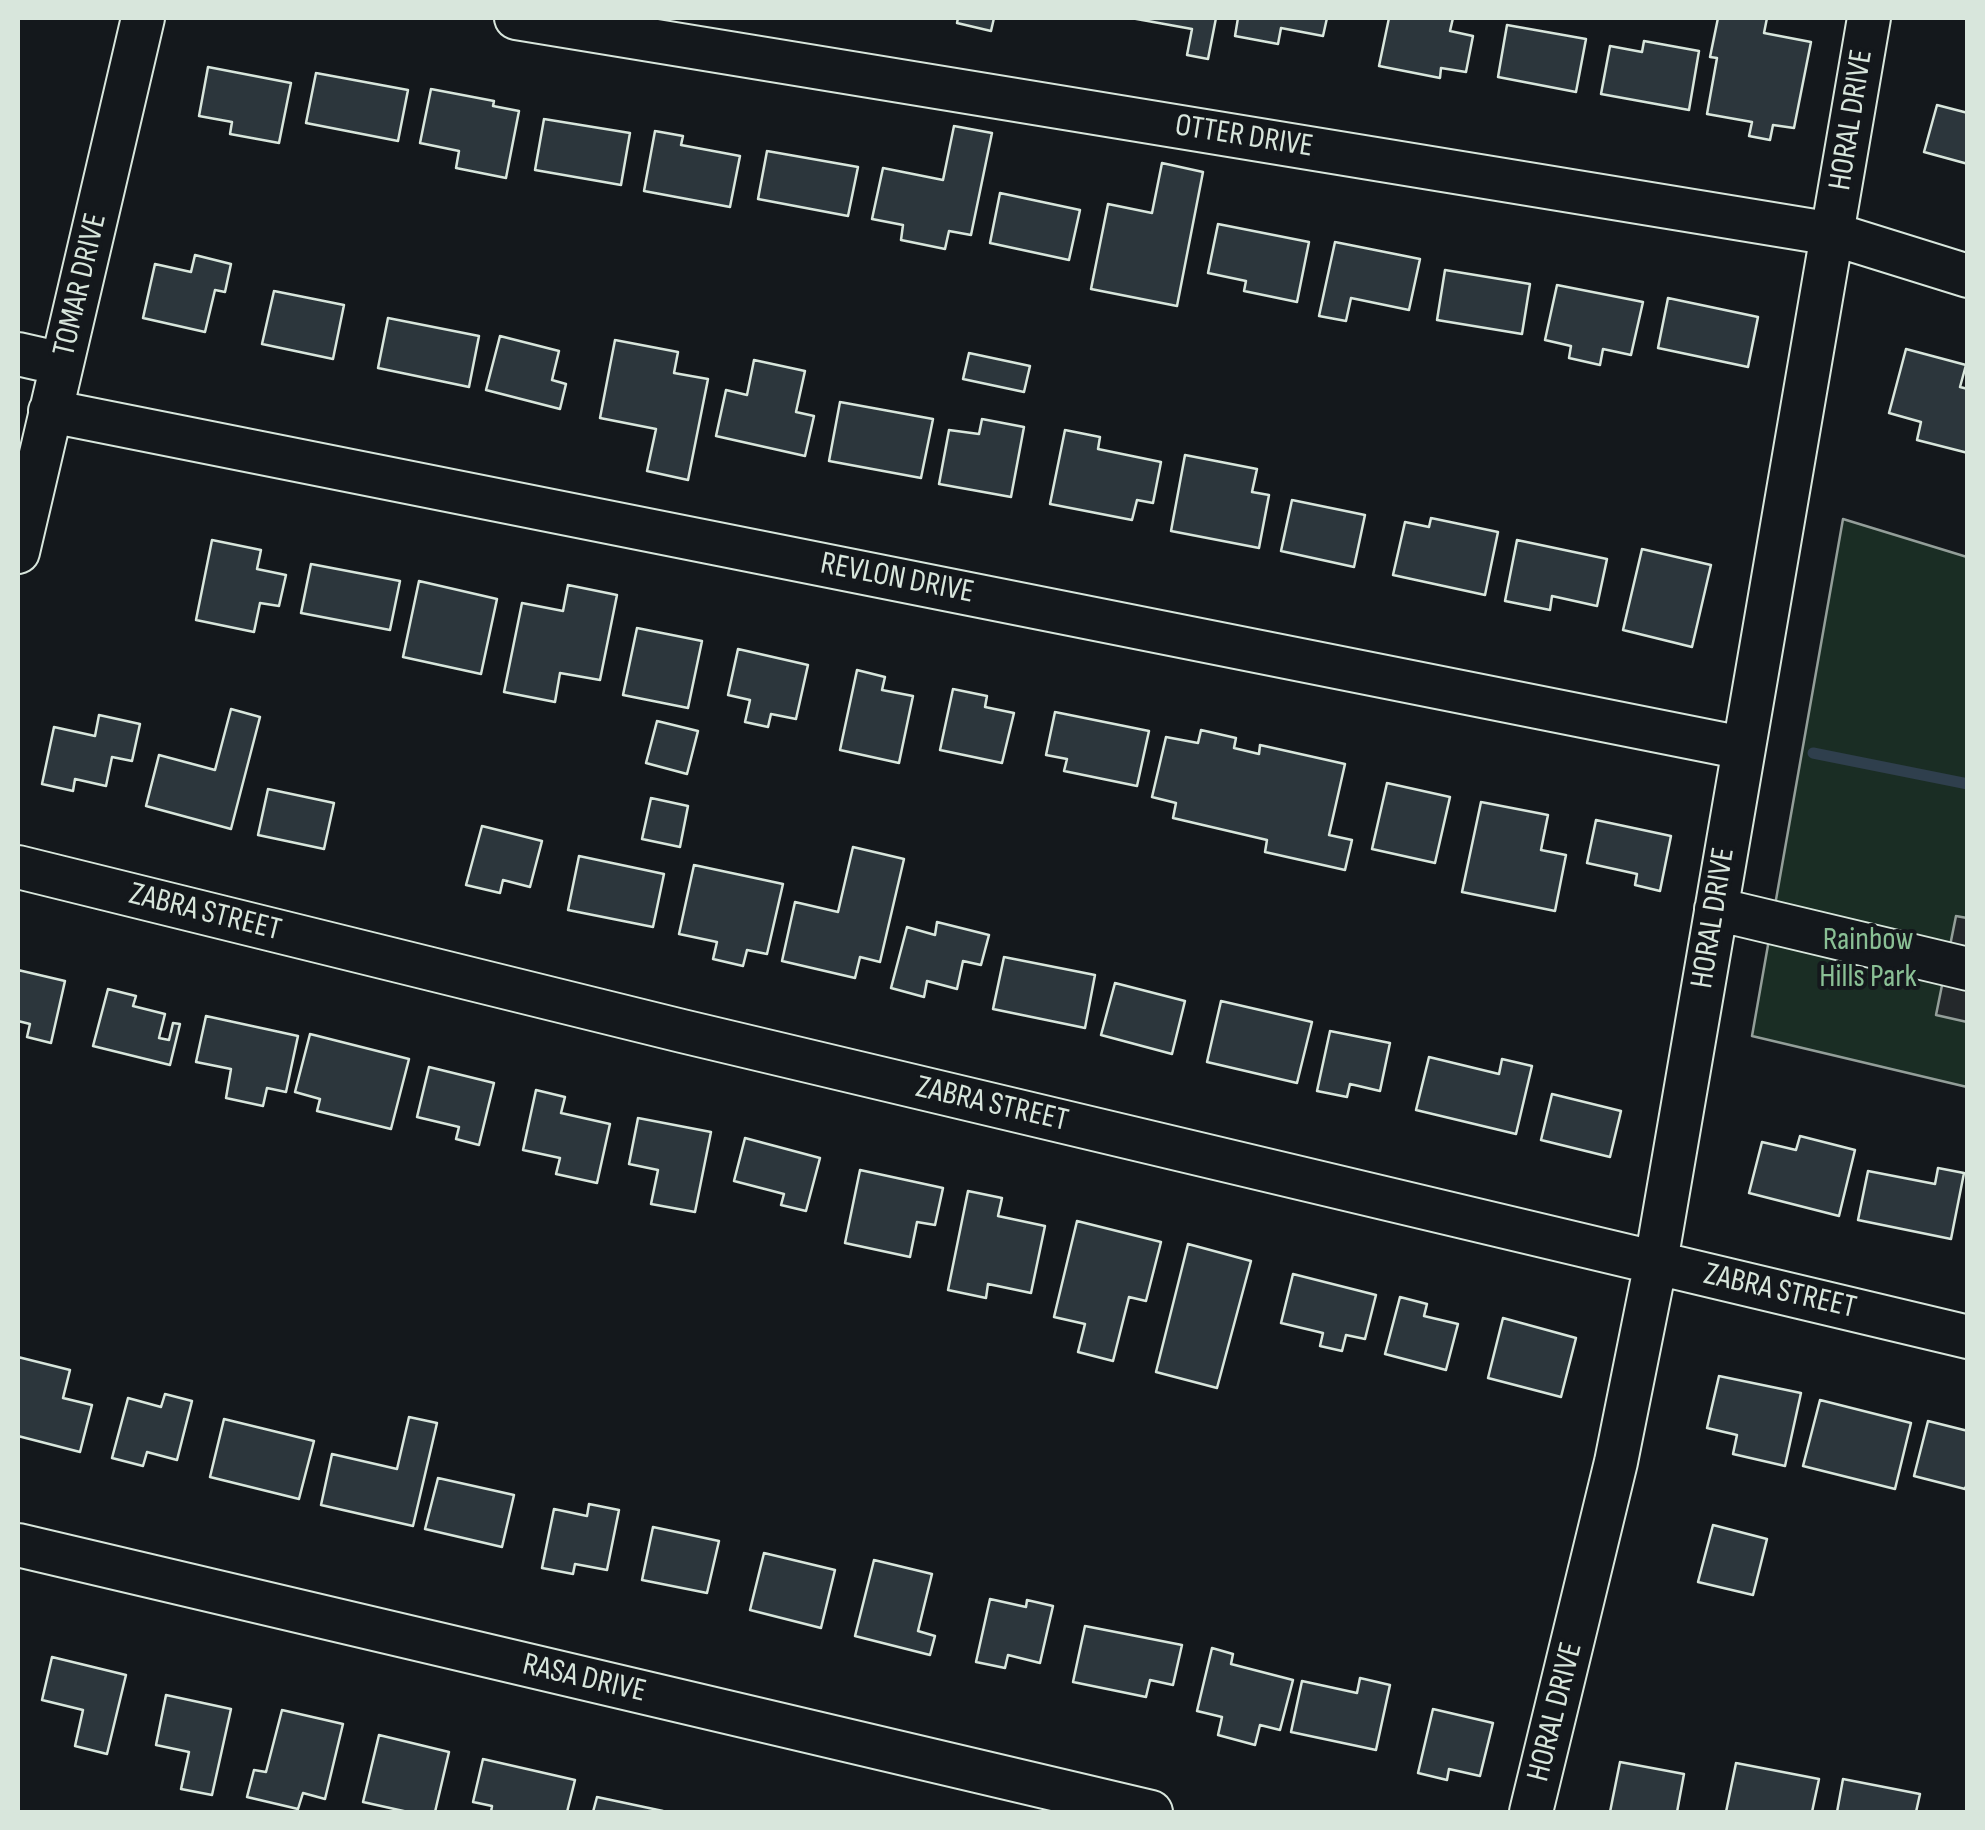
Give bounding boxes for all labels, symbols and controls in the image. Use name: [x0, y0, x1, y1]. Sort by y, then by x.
street label: HORAL DRIVE: [1822, 47, 1882, 193]
street label: OTTER DRIVE: [1172, 107, 1316, 167]
street label: TOMAR DRIVE: [46, 210, 116, 360]
street label: REVLON DRIVE: [817, 545, 977, 613]
street label: HORAL DRIVE: [1684, 845, 1744, 991]
street label: ZABRA STREET: [125, 876, 285, 950]
park label: Rainbow Hills Park: [1819, 922, 1917, 997]
street label: ZABRA STREET: [912, 1069, 1072, 1141]
street label: ZABRA STREET: [1700, 1256, 1860, 1328]
street label: HORAL DRIVE: [1520, 1639, 1592, 1785]
street label: RASA DRIVE: [519, 1646, 649, 1712]

